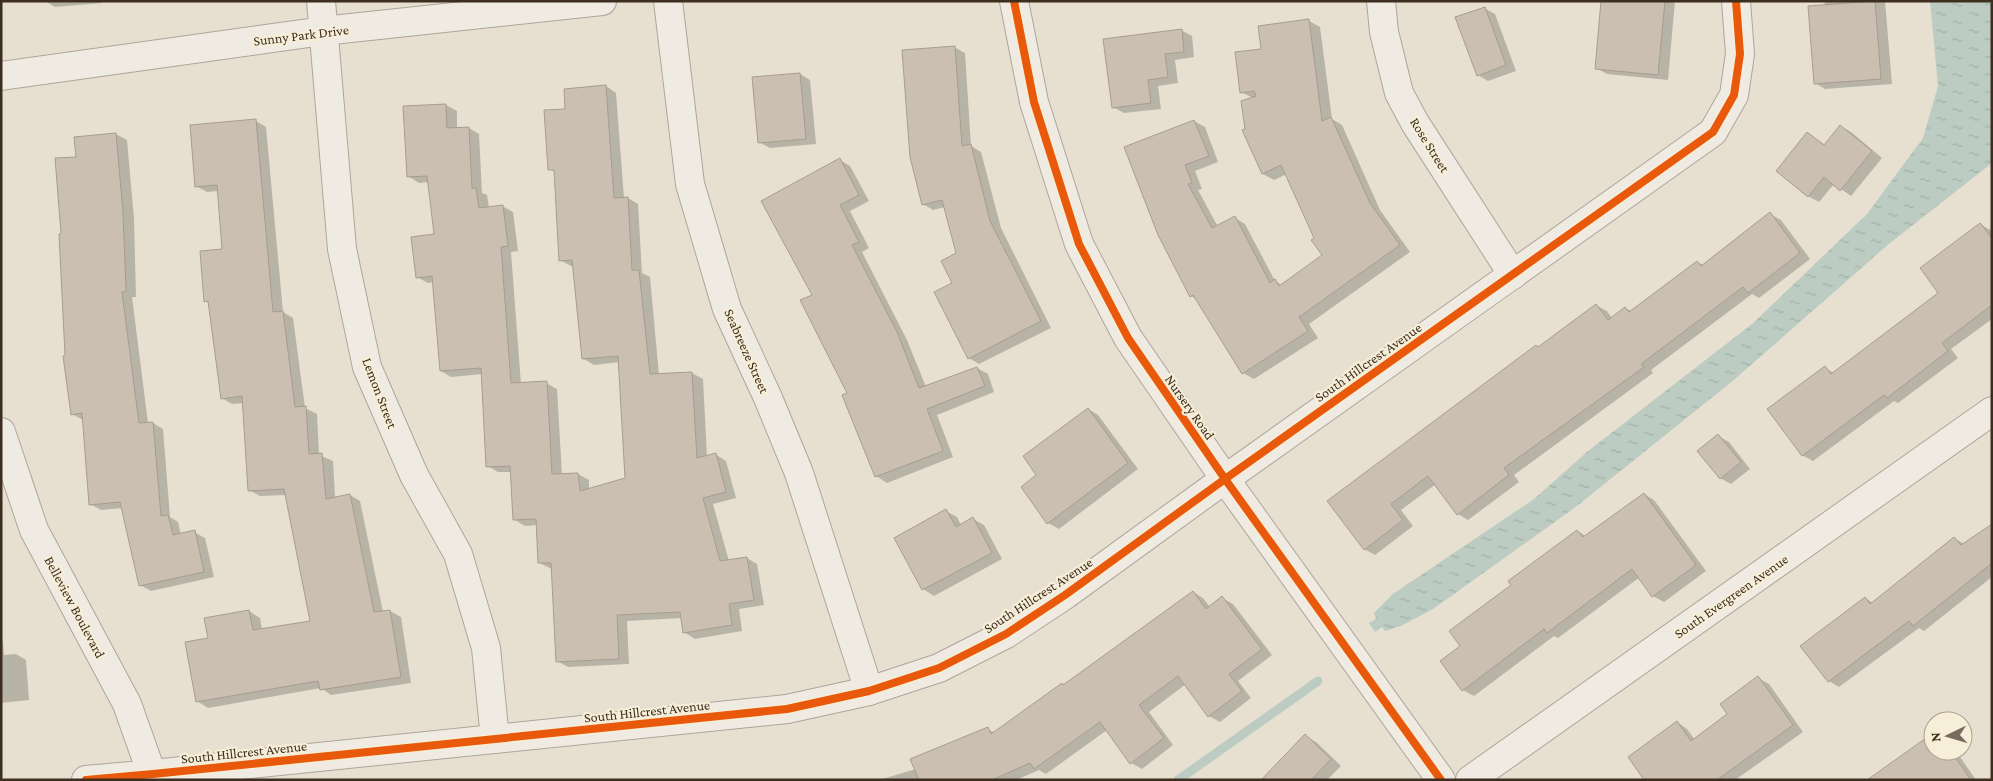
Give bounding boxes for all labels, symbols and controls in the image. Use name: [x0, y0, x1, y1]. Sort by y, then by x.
street label: Sunny Park Drive: [252, 21, 350, 49]
street label: Rose Street: [1407, 115, 1453, 176]
street label: Seabreeze Street: [721, 306, 773, 396]
street label: South Hillcrest Avenue: [1312, 319, 1424, 405]
street label: Lemon Street: [359, 355, 401, 431]
street label: Nursery Road: [1162, 371, 1219, 443]
street label: South Evergreen Avenue: [1671, 551, 1791, 641]
street label: Belleview Boulevard: [41, 553, 109, 661]
street label: South Hillcrest Avenue: [981, 554, 1095, 636]
street label: South Hillcrest Avenue: [583, 696, 711, 726]
north arrow: [1923, 711, 1973, 761]
text: N: [1927, 731, 1943, 743]
street label: South Hillcrest Avenue: [180, 737, 308, 767]

